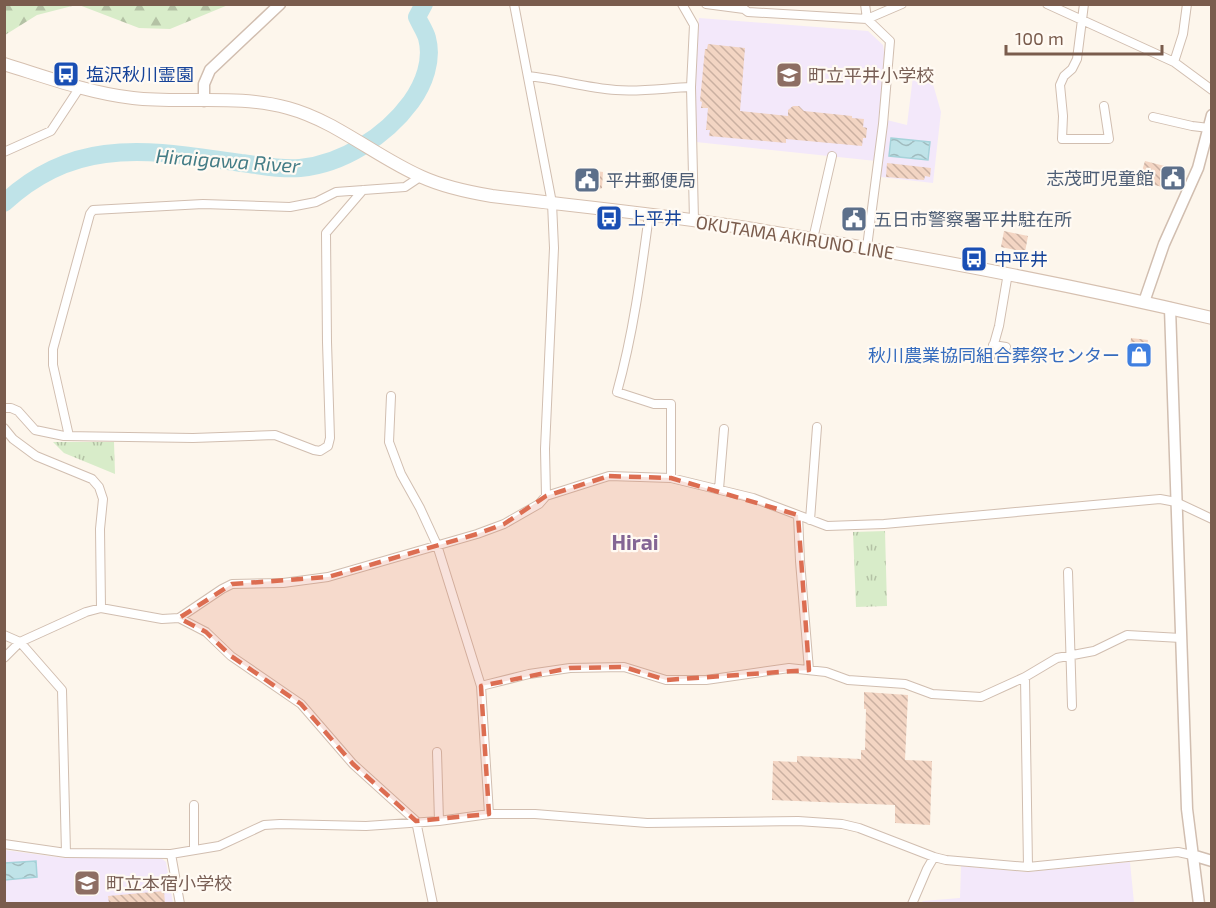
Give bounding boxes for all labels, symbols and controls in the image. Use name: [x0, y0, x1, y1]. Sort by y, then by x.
scale bar: [1006, 18, 1162, 56]
text: 100 m: [1015, 27, 1064, 49]
bus stop icon: 塩沢秋川霊園: [51, 59, 81, 89]
school or university icon: 町立平井小学校: [774, 60, 804, 90]
place label: 塩沢秋川霊園: [86, 63, 194, 85]
place label: 町立平井小学校: [808, 64, 934, 86]
water label: Hiraigawa River: [155, 143, 302, 177]
public building icon: 志茂町児童館: [1158, 163, 1188, 193]
public building icon: 平井郵便局: [572, 165, 602, 195]
place label: 志茂町児童館: [1046, 167, 1154, 189]
place label: 平井郵便局: [606, 169, 696, 191]
bus stop icon: 上平井: [594, 203, 624, 233]
public building icon: 五日市警察署平井駐在所: [839, 204, 869, 234]
place label: 上平井: [628, 207, 682, 229]
place label: 五日市警察署平井駐在所: [874, 208, 1072, 230]
street label: OKUTAMA AKIRUNO LINE: [694, 210, 896, 264]
bus stop icon: 中平井: [959, 244, 989, 274]
place label: 中平井: [994, 248, 1048, 270]
shop icon: 秋川農業協同組合葬祭センター: [1124, 340, 1154, 370]
place label: 秋川農業協同組合葬祭センター: [868, 344, 1120, 366]
district label: Hirai: [612, 529, 658, 554]
school or university icon: 町立本宿小学校: [72, 868, 102, 898]
place label: 町立本宿小学校: [106, 872, 232, 894]

